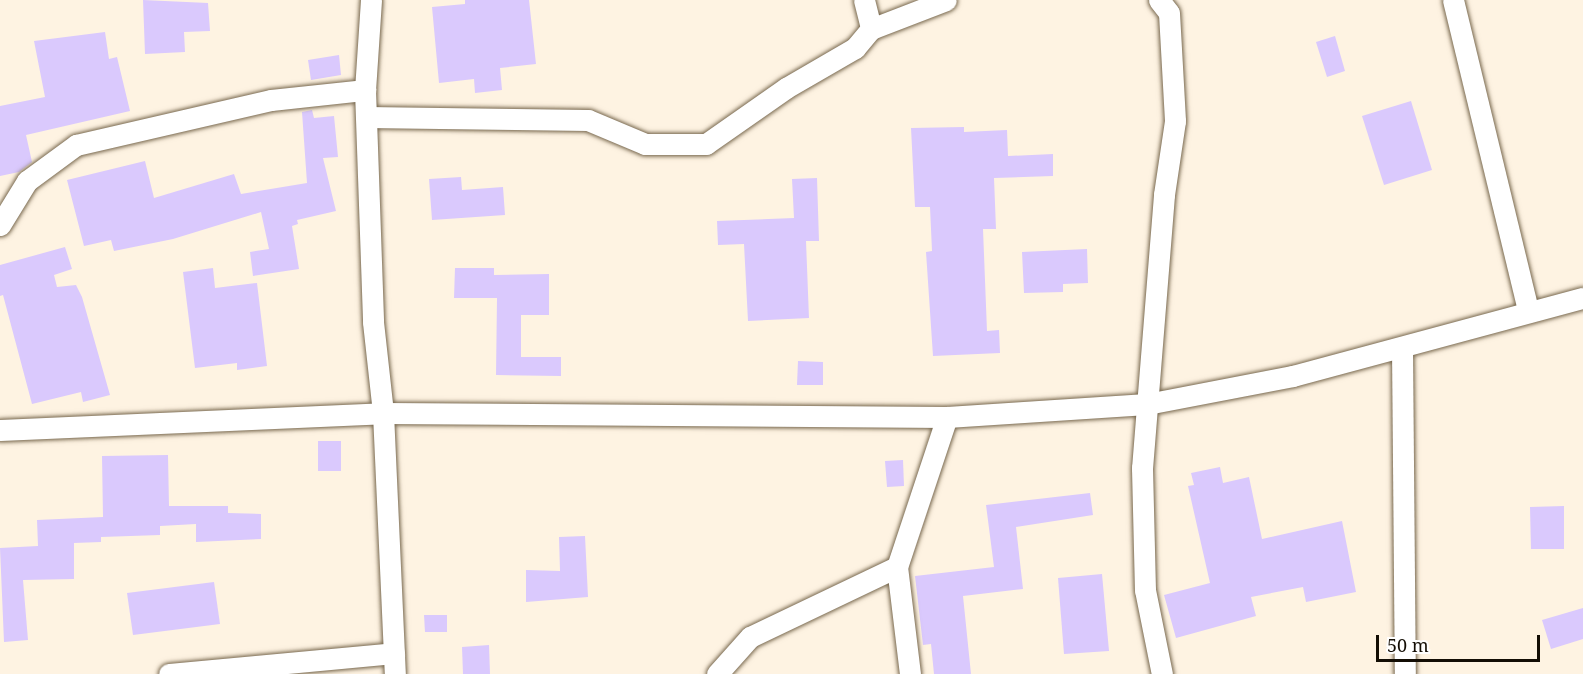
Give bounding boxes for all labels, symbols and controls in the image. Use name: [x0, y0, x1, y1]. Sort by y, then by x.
scale bar: [1379, 623, 1542, 661]
text: 50 m: [1387, 633, 1429, 657]

